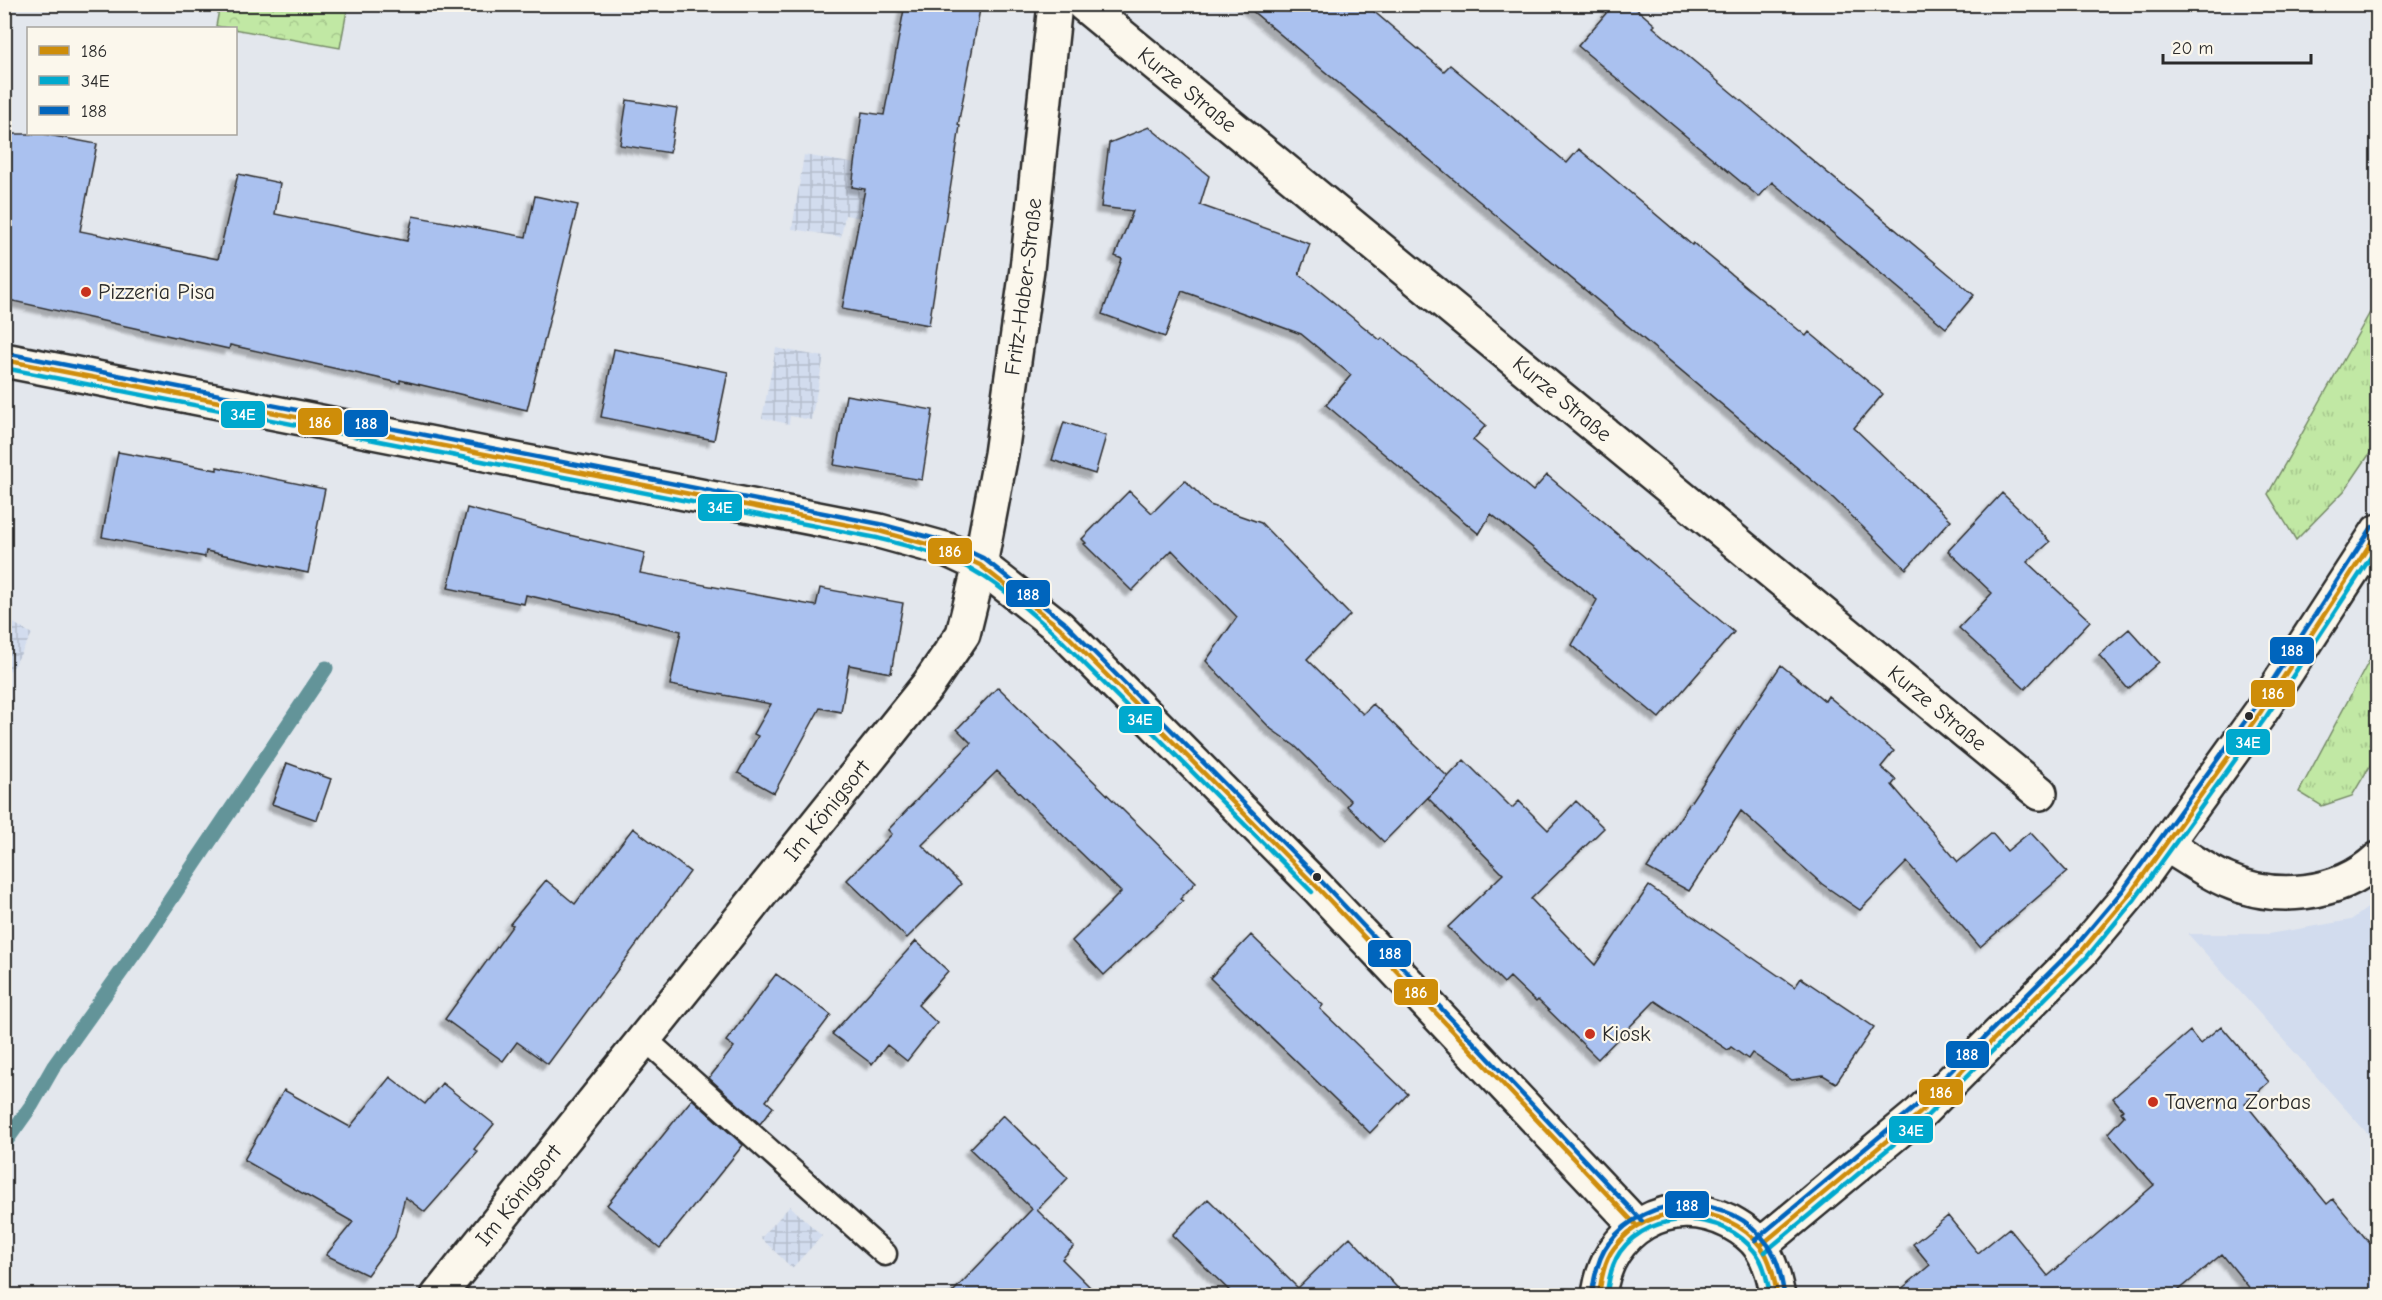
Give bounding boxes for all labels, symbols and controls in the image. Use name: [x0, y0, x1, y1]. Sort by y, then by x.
legend: [27, 27, 237, 135]
scale bar: [2163, 27, 2312, 65]
text: 20 m: [2172, 38, 2213, 59]
text: 186: [81, 41, 107, 62]
street label: Kurze Straße: [1132, 42, 1242, 138]
text: 34E: [81, 71, 110, 92]
text: 188: [81, 101, 107, 122]
street label: Fritz-Haber-Straße: [999, 197, 1047, 377]
place label: Pizzeria Pisa: [98, 279, 215, 305]
marker: Pizzeria Pisa: [79, 285, 93, 299]
street label: Kurze Straße: [1507, 351, 1617, 447]
line badge: 34E: [220, 400, 266, 429]
text: 34E: [231, 406, 256, 424]
line badge: 186: [297, 407, 343, 436]
line badge: 188: [343, 409, 389, 438]
text: 186: [309, 414, 331, 432]
text: 188: [355, 415, 377, 433]
line badge: 34E: [697, 493, 743, 522]
text: 34E: [708, 499, 733, 517]
line badge: 186: [927, 537, 973, 565]
text: 186: [939, 543, 961, 561]
line badge: 188: [1005, 579, 1051, 608]
text: 188: [1017, 586, 1039, 604]
line badge: 188: [2269, 636, 2315, 665]
text: 188: [2281, 642, 2303, 660]
street label: Kurze Straße: [1882, 660, 1992, 757]
line badge: 186: [2250, 679, 2296, 708]
text: 186: [2262, 685, 2284, 703]
line badge: 34E: [1118, 705, 1163, 734]
unlabelled marker: [2243, 710, 2255, 722]
text: 34E: [1128, 711, 1153, 729]
line badge: 34E: [2225, 728, 2271, 756]
text: 34E: [2236, 734, 2261, 752]
street label: Im Königsort: [779, 754, 876, 867]
unlabelled marker: [1311, 871, 1323, 883]
line badge: 188: [1367, 939, 1412, 968]
text: 188: [1379, 945, 1401, 963]
line badge: 186: [1393, 978, 1439, 1006]
text: 186: [1405, 984, 1427, 1002]
place label: Kiosk: [1602, 1021, 1651, 1047]
marker: Kiosk: [1583, 1027, 1597, 1041]
line badge: 188: [1945, 1040, 1990, 1069]
text: 188: [1956, 1046, 1978, 1064]
line badge: 186: [1918, 1078, 1964, 1106]
text: 186: [1930, 1084, 1952, 1102]
place label: Taverna Zorbas: [2165, 1089, 2311, 1115]
marker: Taverna Zorbas: [2146, 1095, 2160, 1109]
line badge: 34E: [1888, 1115, 1934, 1144]
text: 34E: [1899, 1122, 1924, 1140]
street label: Im Königsort: [470, 1139, 568, 1251]
line badge: 188: [1664, 1190, 1710, 1219]
text: 188: [1676, 1197, 1698, 1215]

